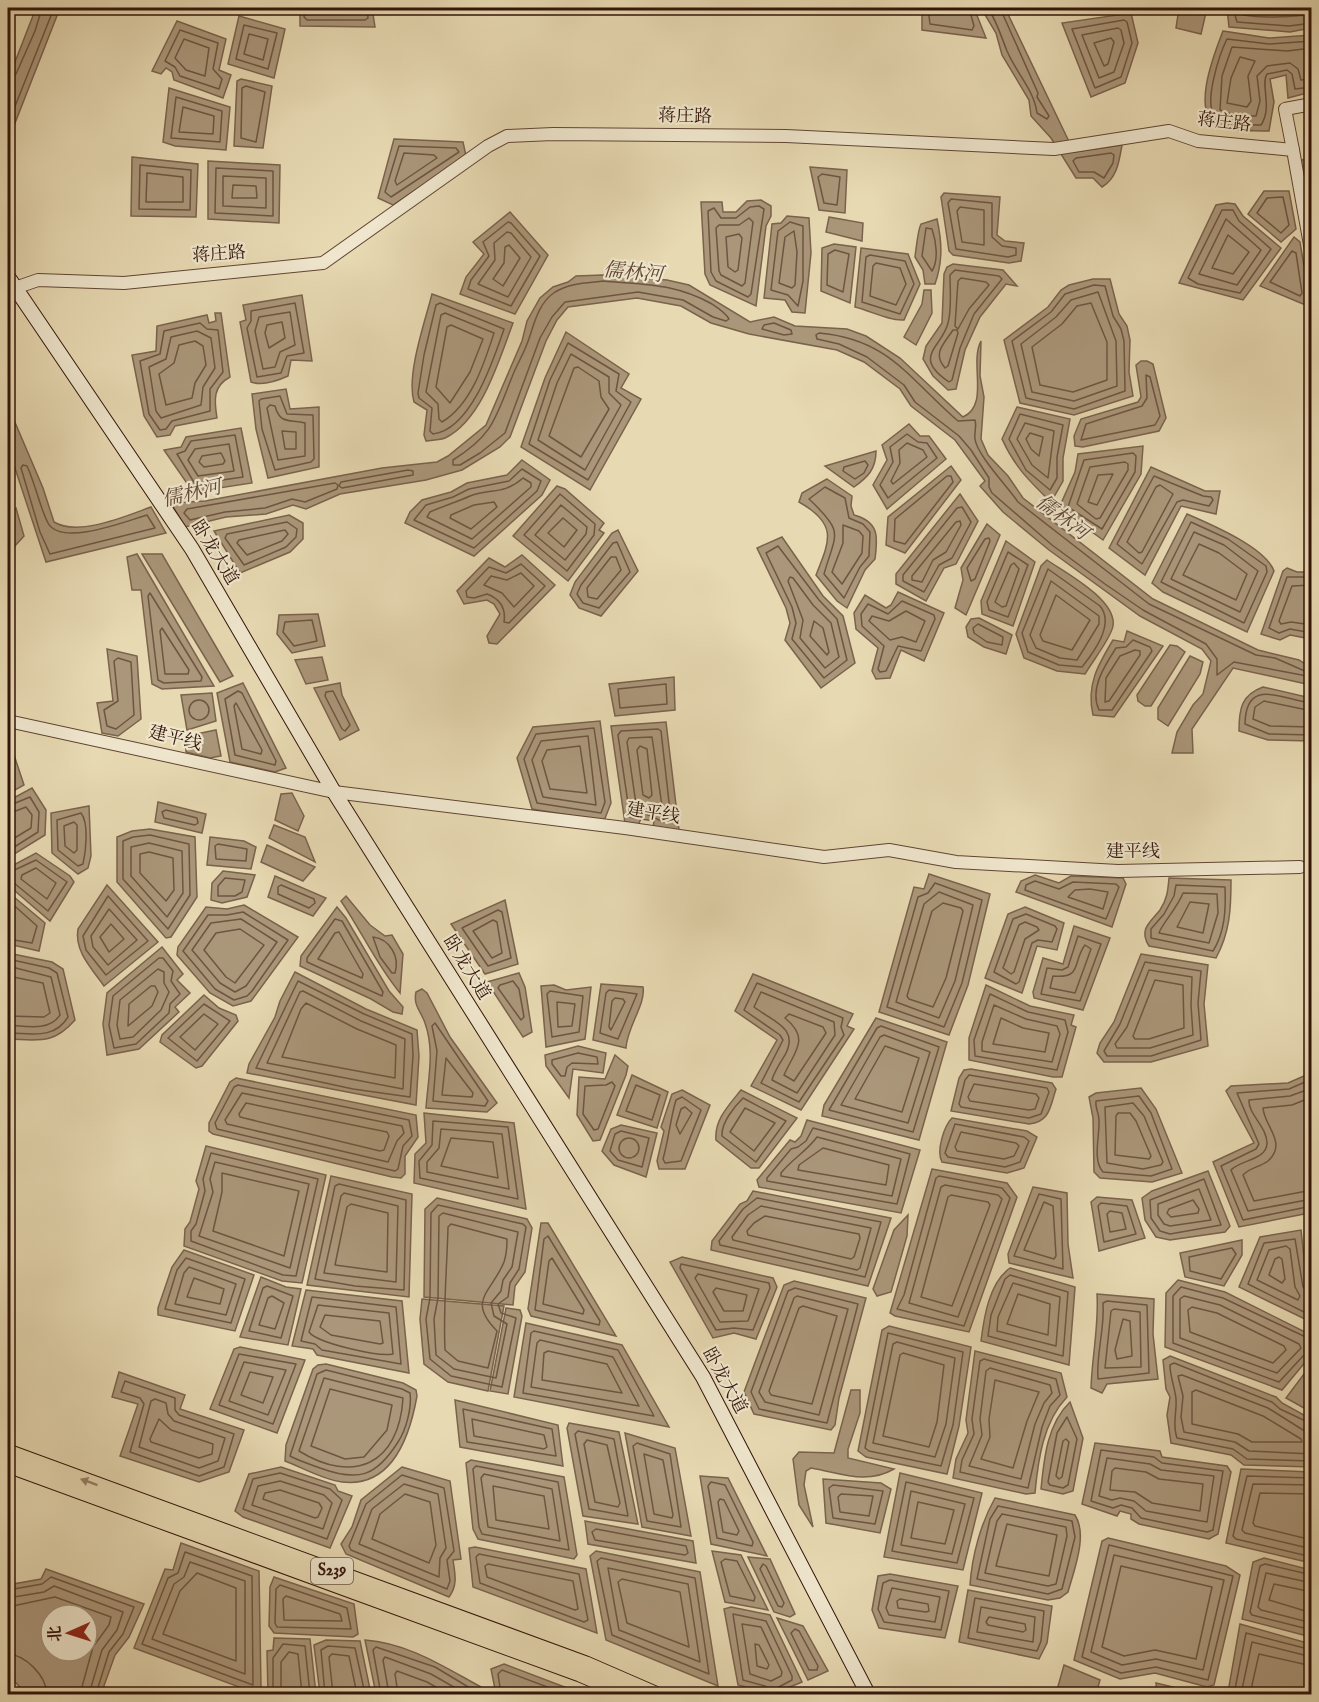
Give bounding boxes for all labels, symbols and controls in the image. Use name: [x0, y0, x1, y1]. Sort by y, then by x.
street label: 蒋庄路: [658, 105, 712, 129]
street label: 蒋庄路: [1196, 108, 1252, 138]
street label: 蒋庄路: [191, 242, 247, 268]
water label: 儒林河: [602, 258, 667, 288]
water label: 儒林河: [160, 474, 227, 513]
water label: 儒林河: [1031, 490, 1096, 548]
street label: 卧龙大道: [185, 516, 243, 590]
street label: 建平线: [146, 721, 204, 757]
street label: 建平线: [625, 798, 681, 830]
street label: 建平线: [1106, 841, 1160, 864]
street label: 卧龙大道: [437, 931, 495, 1005]
street label: 卧龙大道: [696, 1344, 752, 1418]
one-way arrow: [80, 1477, 98, 1487]
road number: S239: [311, 1558, 353, 1584]
north arrow: [39, 1603, 99, 1663]
text: 北: [46, 1625, 66, 1642]

